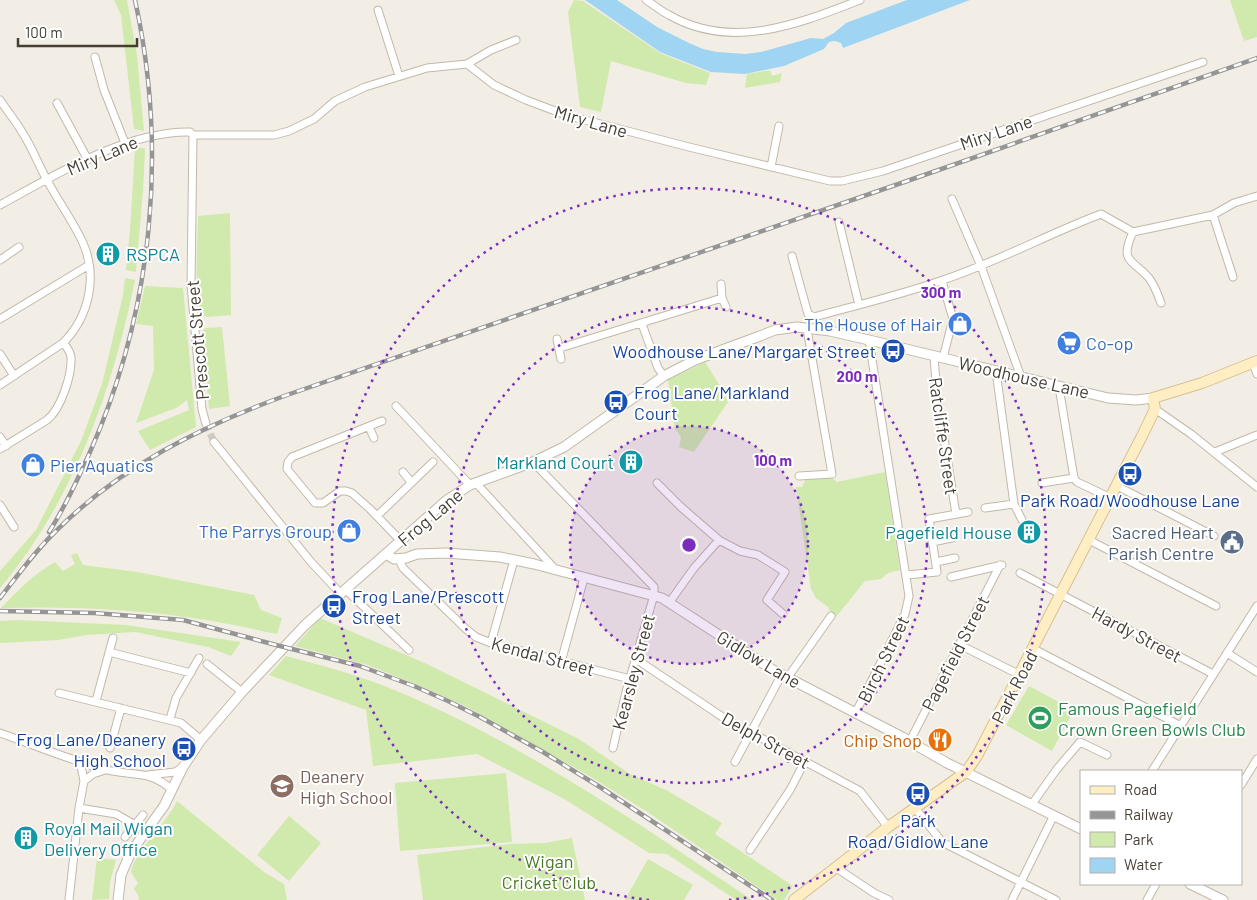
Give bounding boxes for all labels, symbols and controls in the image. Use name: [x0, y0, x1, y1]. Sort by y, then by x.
scale bar: [18, 15, 136, 47]
text: 100 m: [25, 23, 63, 41]
street label: Miry Lane: [552, 100, 630, 142]
street label: Miry Lane: [957, 109, 1035, 155]
street label: Miry Lane: [63, 130, 141, 180]
building icon: RSPCA: [95, 241, 121, 267]
place label: RSPCA: [126, 243, 180, 265]
street label: Prescott Street: [181, 279, 213, 401]
text: 300 m: [921, 283, 961, 301]
shop icon: The House of Hair: [947, 311, 973, 337]
place label: The House of Hair: [804, 313, 942, 335]
supermarket icon: Co-op: [1056, 330, 1082, 356]
place label: Co-op: [1086, 332, 1134, 354]
bus stop icon: Woodhouse Lane/Margaret Street: [880, 338, 906, 364]
place label: Woodhouse Lane/Margaret Street: [612, 340, 876, 362]
street label: Woodhouse Lane: [956, 351, 1092, 403]
text: 200 m: [836, 367, 878, 385]
street label: Ratcliffe Street: [925, 376, 963, 496]
place label: Frog Lane/Markland Court: [634, 381, 790, 424]
bus stop icon: Frog Lane/Markland Court: [603, 389, 629, 415]
building icon: Markland Court: [618, 449, 644, 475]
place label: Markland Court: [496, 451, 614, 473]
text: 100 m: [754, 451, 792, 469]
shop icon: Pier Aquatics: [20, 452, 46, 478]
place label: Pier Aquatics: [50, 454, 153, 476]
bus stop icon: Park Road/Woodhouse Lane: [1117, 461, 1143, 487]
street label: Frog Lane: [393, 483, 467, 551]
place label: Park Road/Woodhouse Lane: [1020, 489, 1240, 511]
shop icon: The Parrys Group: [336, 518, 362, 544]
building icon: Pagefield House: [1016, 519, 1042, 545]
place label: The Parrys Group: [199, 520, 332, 542]
place label: Pagefield House: [885, 521, 1012, 543]
place label: Sacred Heart Parish Centre: [1108, 521, 1214, 564]
public building icon: Sacred Heart Parish Centre: [1219, 529, 1245, 555]
centre of rings: [680, 536, 698, 554]
place label: Frog Lane/Prescott Street: [352, 585, 505, 628]
street label: Pagefield Street: [917, 592, 993, 714]
bus stop icon: Frog Lane/Prescott Street: [321, 593, 347, 619]
street label: Hardy Street: [1088, 601, 1186, 667]
street label: Kearsley Street: [607, 612, 659, 732]
street label: Birch Street: [852, 612, 914, 706]
street label: Gidlow Lane: [713, 625, 805, 693]
street label: Kendal Street: [489, 632, 597, 680]
street label: Park Road: [986, 647, 1042, 727]
place label: Famous Pagefield Crown Green Bowls Club: [1058, 697, 1246, 740]
sports icon: Famous Pagefield Crown Green Bowls Club: [1027, 705, 1053, 731]
street label: Delph Street: [718, 707, 814, 773]
restaurant icon: Chip Shop: [927, 727, 953, 753]
place label: Frog Lane/Deanery High School: [16, 728, 166, 771]
place label: Chip Shop: [843, 729, 922, 751]
bus stop icon: Frog Lane/Deanery High School: [171, 736, 197, 762]
place label: Deanery High School: [300, 765, 393, 808]
legend: [1080, 770, 1242, 885]
school or university icon: Deanery High School: [269, 773, 295, 799]
text: Road: [1124, 780, 1157, 798]
bus stop icon: Park Road/Gidlow Lane: [905, 781, 931, 807]
text: Railway: [1124, 805, 1173, 823]
place label: Park Road/Gidlow Lane: [847, 809, 989, 852]
place label: Royal Mail Wigan Delivery Office: [44, 817, 173, 860]
building icon: Royal Mail Wigan Delivery Office: [13, 825, 39, 851]
text: Park: [1124, 830, 1154, 848]
park label: Wigan Cricket Club: [502, 850, 596, 893]
text: Water: [1124, 855, 1163, 873]

